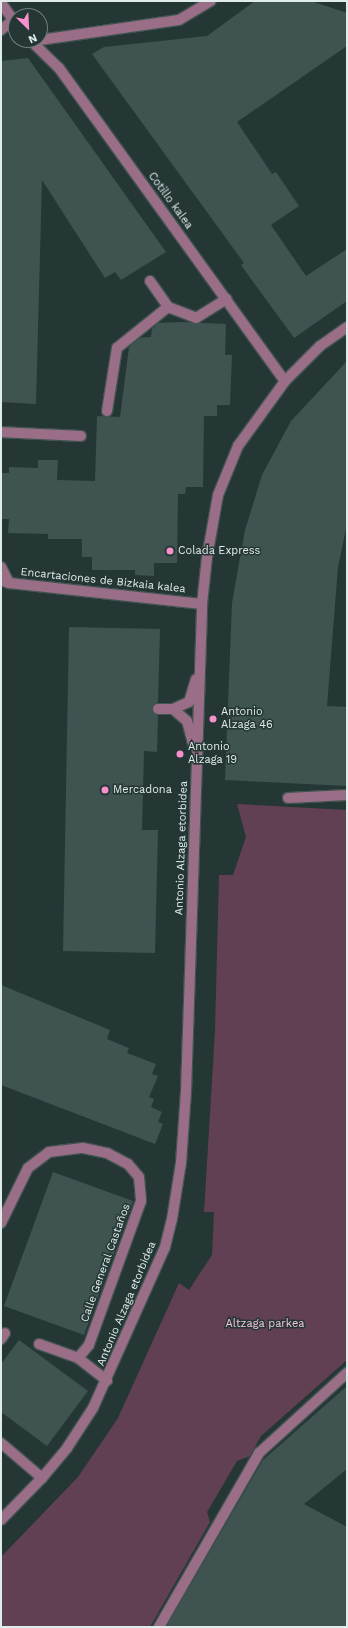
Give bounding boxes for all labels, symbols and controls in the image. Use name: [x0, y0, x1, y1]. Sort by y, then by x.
north arrow: [8, 8, 48, 48]
text: N: [26, 31, 39, 46]
street label: Cotillo kalea: [145, 170, 195, 232]
place label: Colada Express: [178, 544, 261, 558]
marker: Colada Express: [165, 546, 175, 556]
street label: Encartaciones de Bizkaia kalea: [20, 566, 186, 596]
place label: Antonio Alzaga 46: [221, 706, 273, 732]
marker: Antonio Alzaga 46: [208, 714, 218, 724]
place label: Antonio Alzaga 19: [188, 741, 238, 767]
marker: Antonio Alzaga 19: [175, 749, 185, 759]
street label: Antonio Alzaga etorbidea: [173, 780, 191, 916]
place label: Mercadona: [113, 783, 172, 797]
marker: Mercadona: [100, 785, 110, 795]
street label: Calle General Castaños: [78, 1202, 134, 1324]
street label: Antonio Alzaga etorbidea: [95, 1239, 159, 1369]
park label: Altzaga parkea: [225, 1317, 305, 1331]

